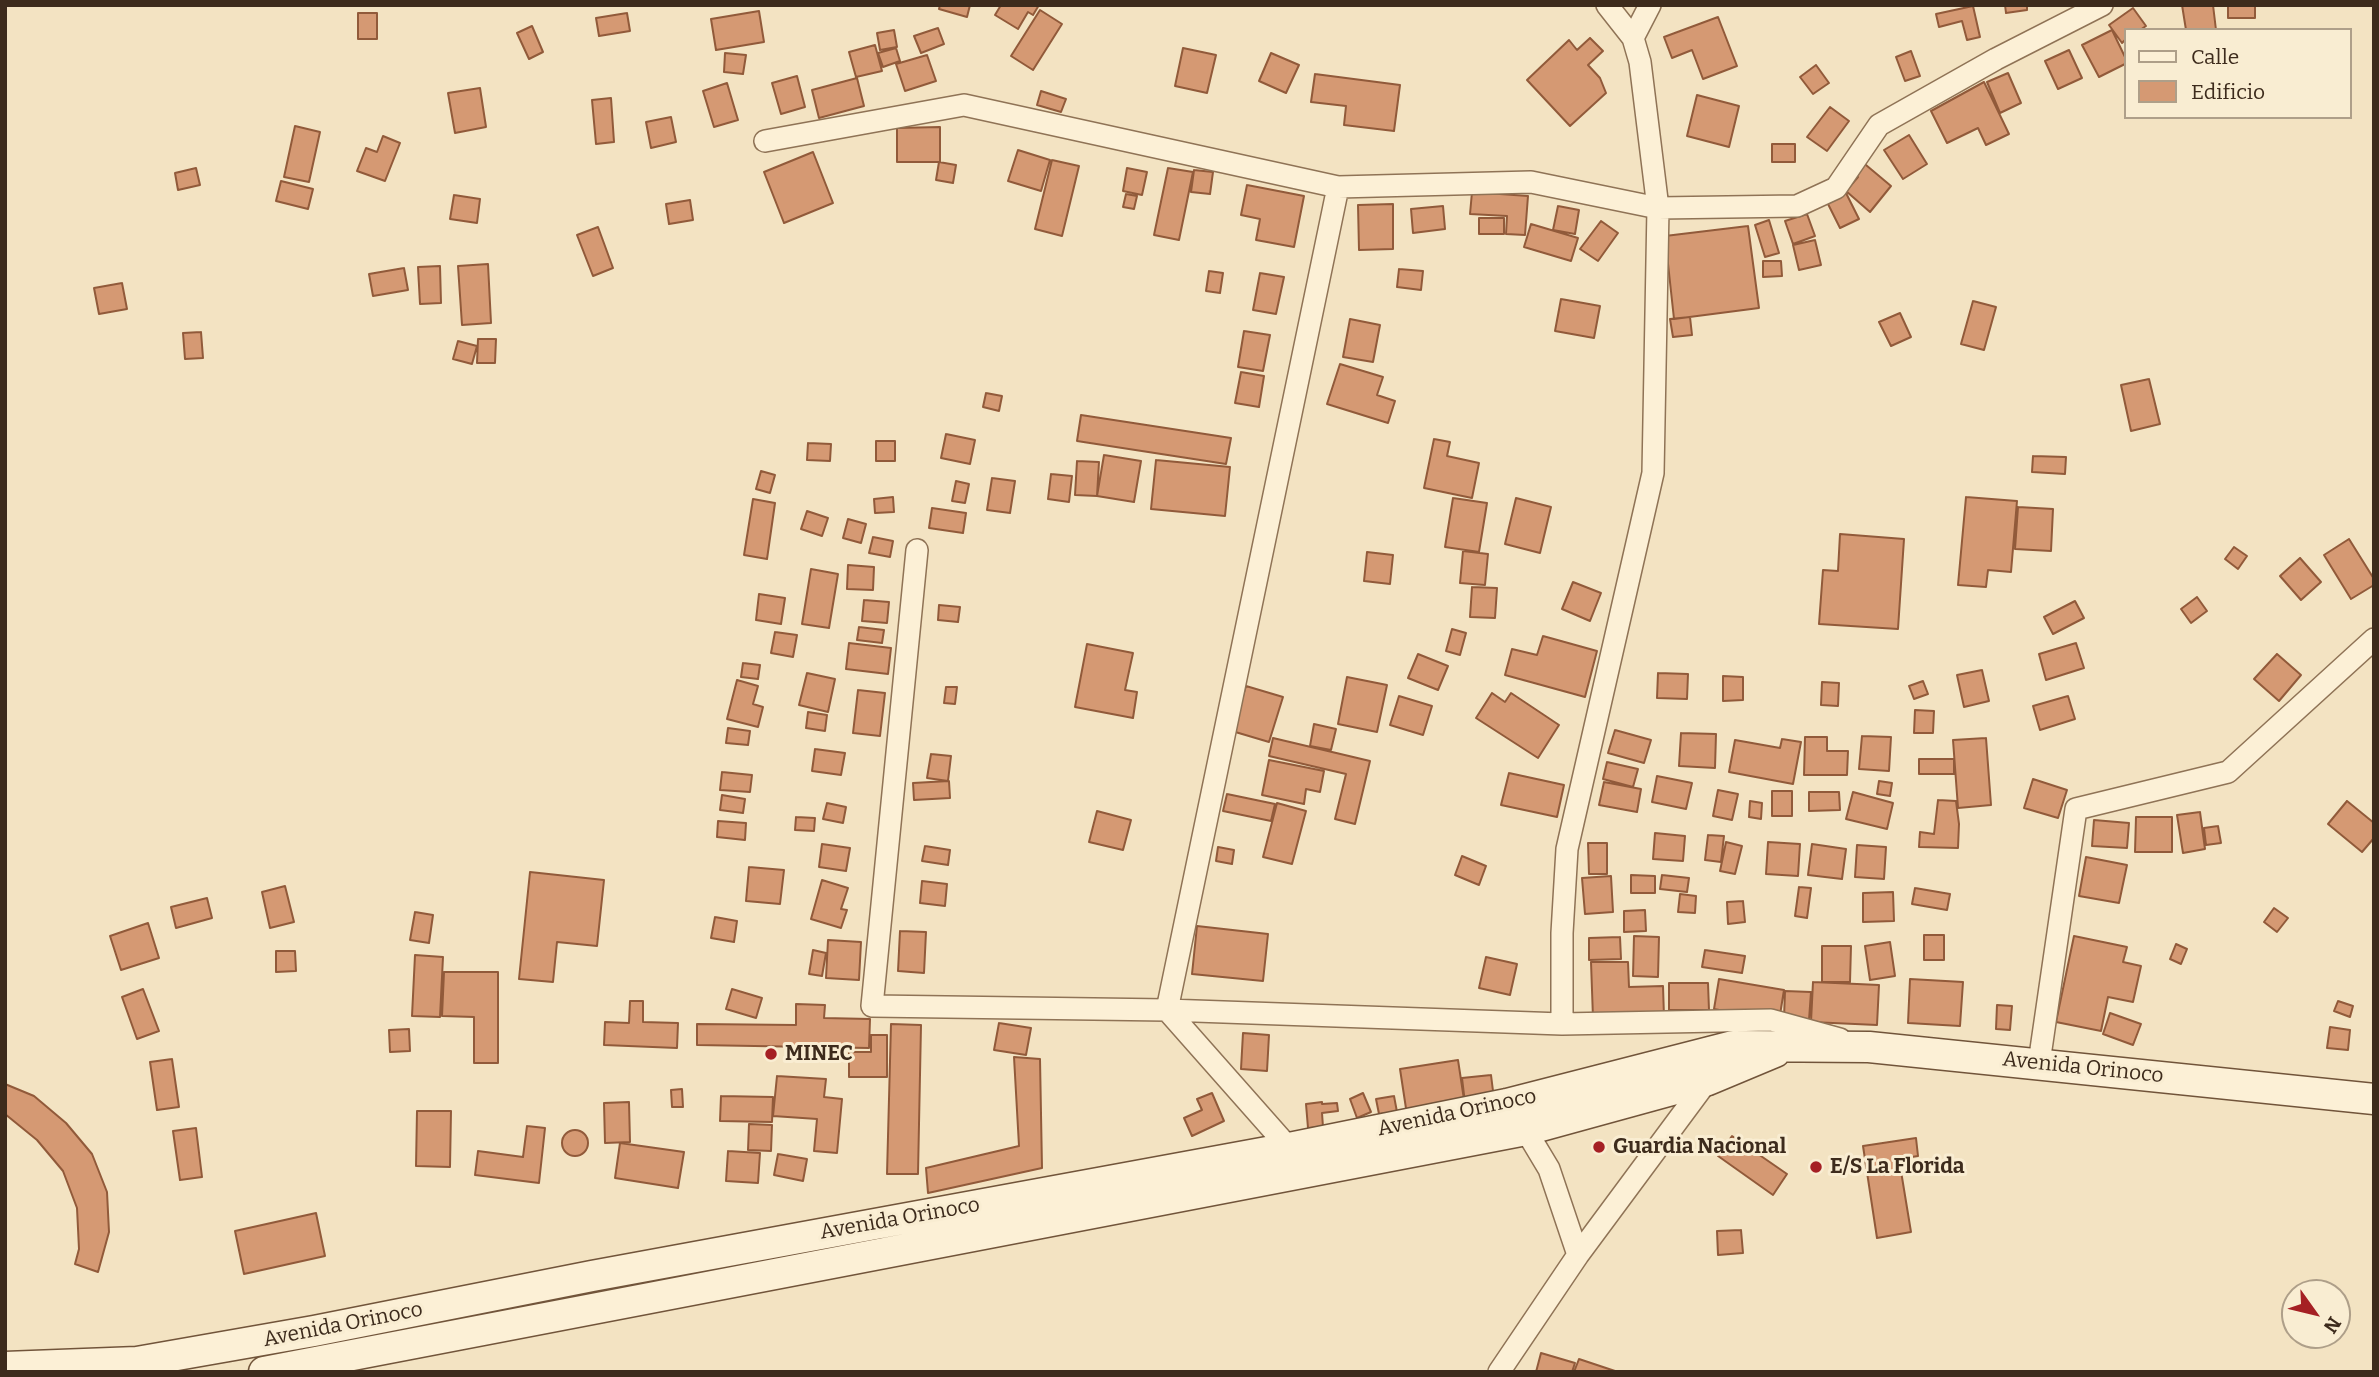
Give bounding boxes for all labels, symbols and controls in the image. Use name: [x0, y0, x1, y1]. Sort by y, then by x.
legend: [2124, 28, 2351, 119]
text: Calle: [2191, 44, 2239, 70]
text: Edificio: [2191, 79, 2265, 105]
place label: MINEC: [785, 1041, 853, 1067]
marker: MINEC: [763, 1046, 779, 1062]
street label: Avenida Orinoco: [2001, 1047, 2165, 1089]
street label: Avenida Orinoco: [1375, 1084, 1539, 1142]
place label: Guardia Nacional: [1613, 1134, 1786, 1160]
marker: Guardia Nacional: [1591, 1139, 1607, 1155]
place label: E/S La Florida: [1830, 1154, 1965, 1180]
marker: E/S La Florida: [1808, 1159, 1824, 1175]
street label: Avenida Orinoco: [818, 1193, 982, 1245]
north arrow: [2281, 1279, 2351, 1349]
street label: Avenida Orinoco: [261, 1297, 425, 1353]
text: N: [2319, 1312, 2346, 1337]

